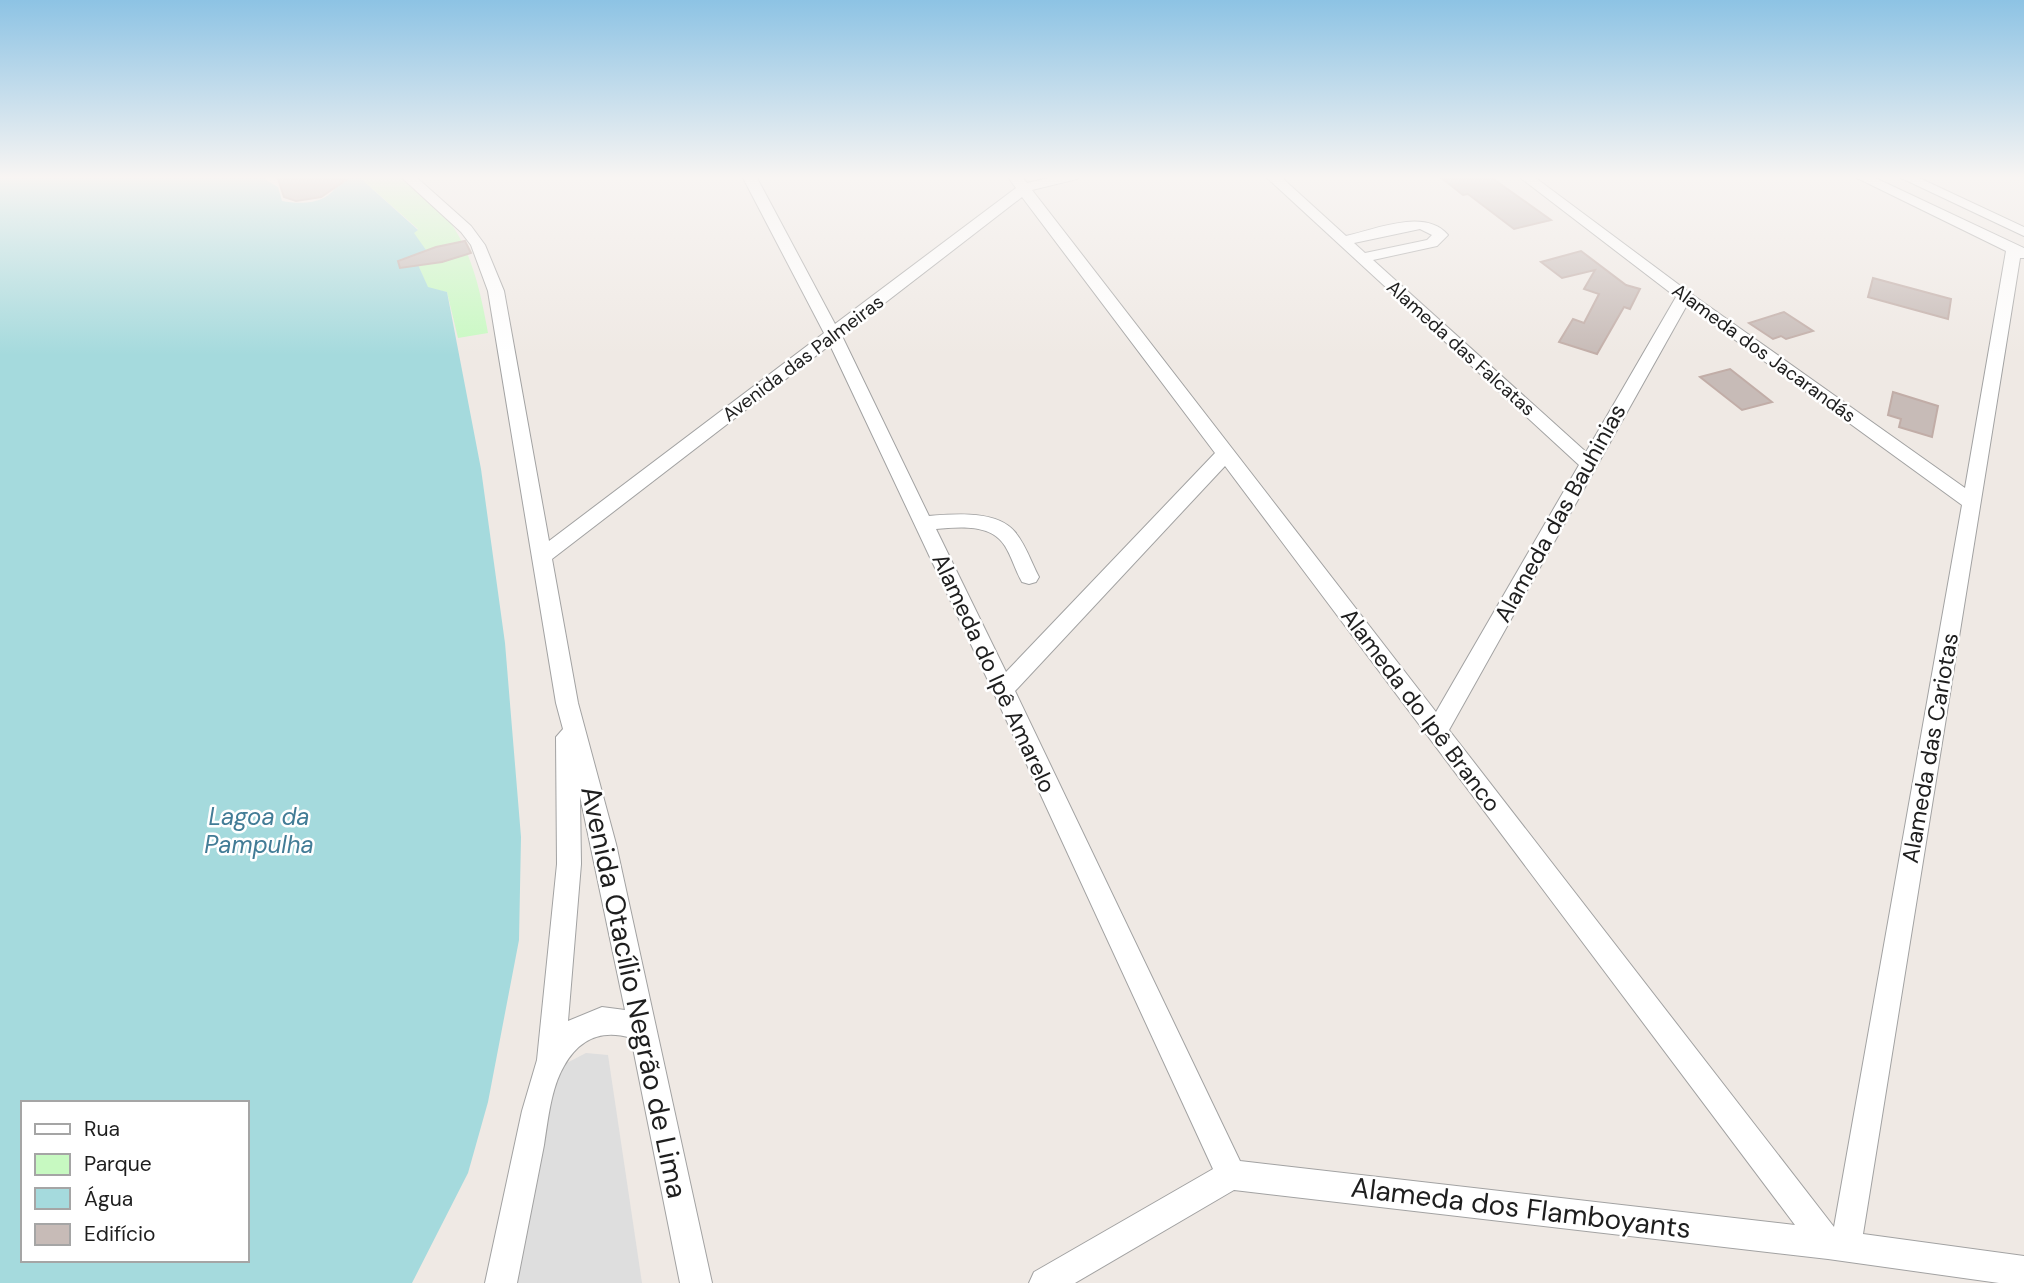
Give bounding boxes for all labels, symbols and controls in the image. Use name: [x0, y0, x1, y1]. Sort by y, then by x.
street label: Alameda das Falcatas: [1382, 275, 1540, 421]
street label: Alameda dos Jacarandás: [1667, 278, 1861, 428]
street label: Avenida das Palmeiras: [717, 289, 889, 427]
street label: Alameda das Bauhinias: [1487, 398, 1633, 628]
street label: Alameda do Ipê Amarelo: [925, 548, 1063, 798]
street label: Alameda do Ipê Branco: [1335, 602, 1507, 818]
street label: Alameda das Cariotas: [1895, 630, 1965, 866]
street label: Avenida Otacílio Negrão de Lima: [572, 783, 696, 1201]
water label: Lagoa da Pampulha: [204, 801, 314, 860]
legend: [21, 1101, 248, 1262]
text: Rua: [84, 1115, 120, 1143]
text: Parque: [84, 1150, 152, 1178]
street label: Alameda dos Flamboyants: [1349, 1169, 1693, 1247]
text: Água: [84, 1185, 133, 1213]
text: Edifício: [84, 1220, 155, 1248]

